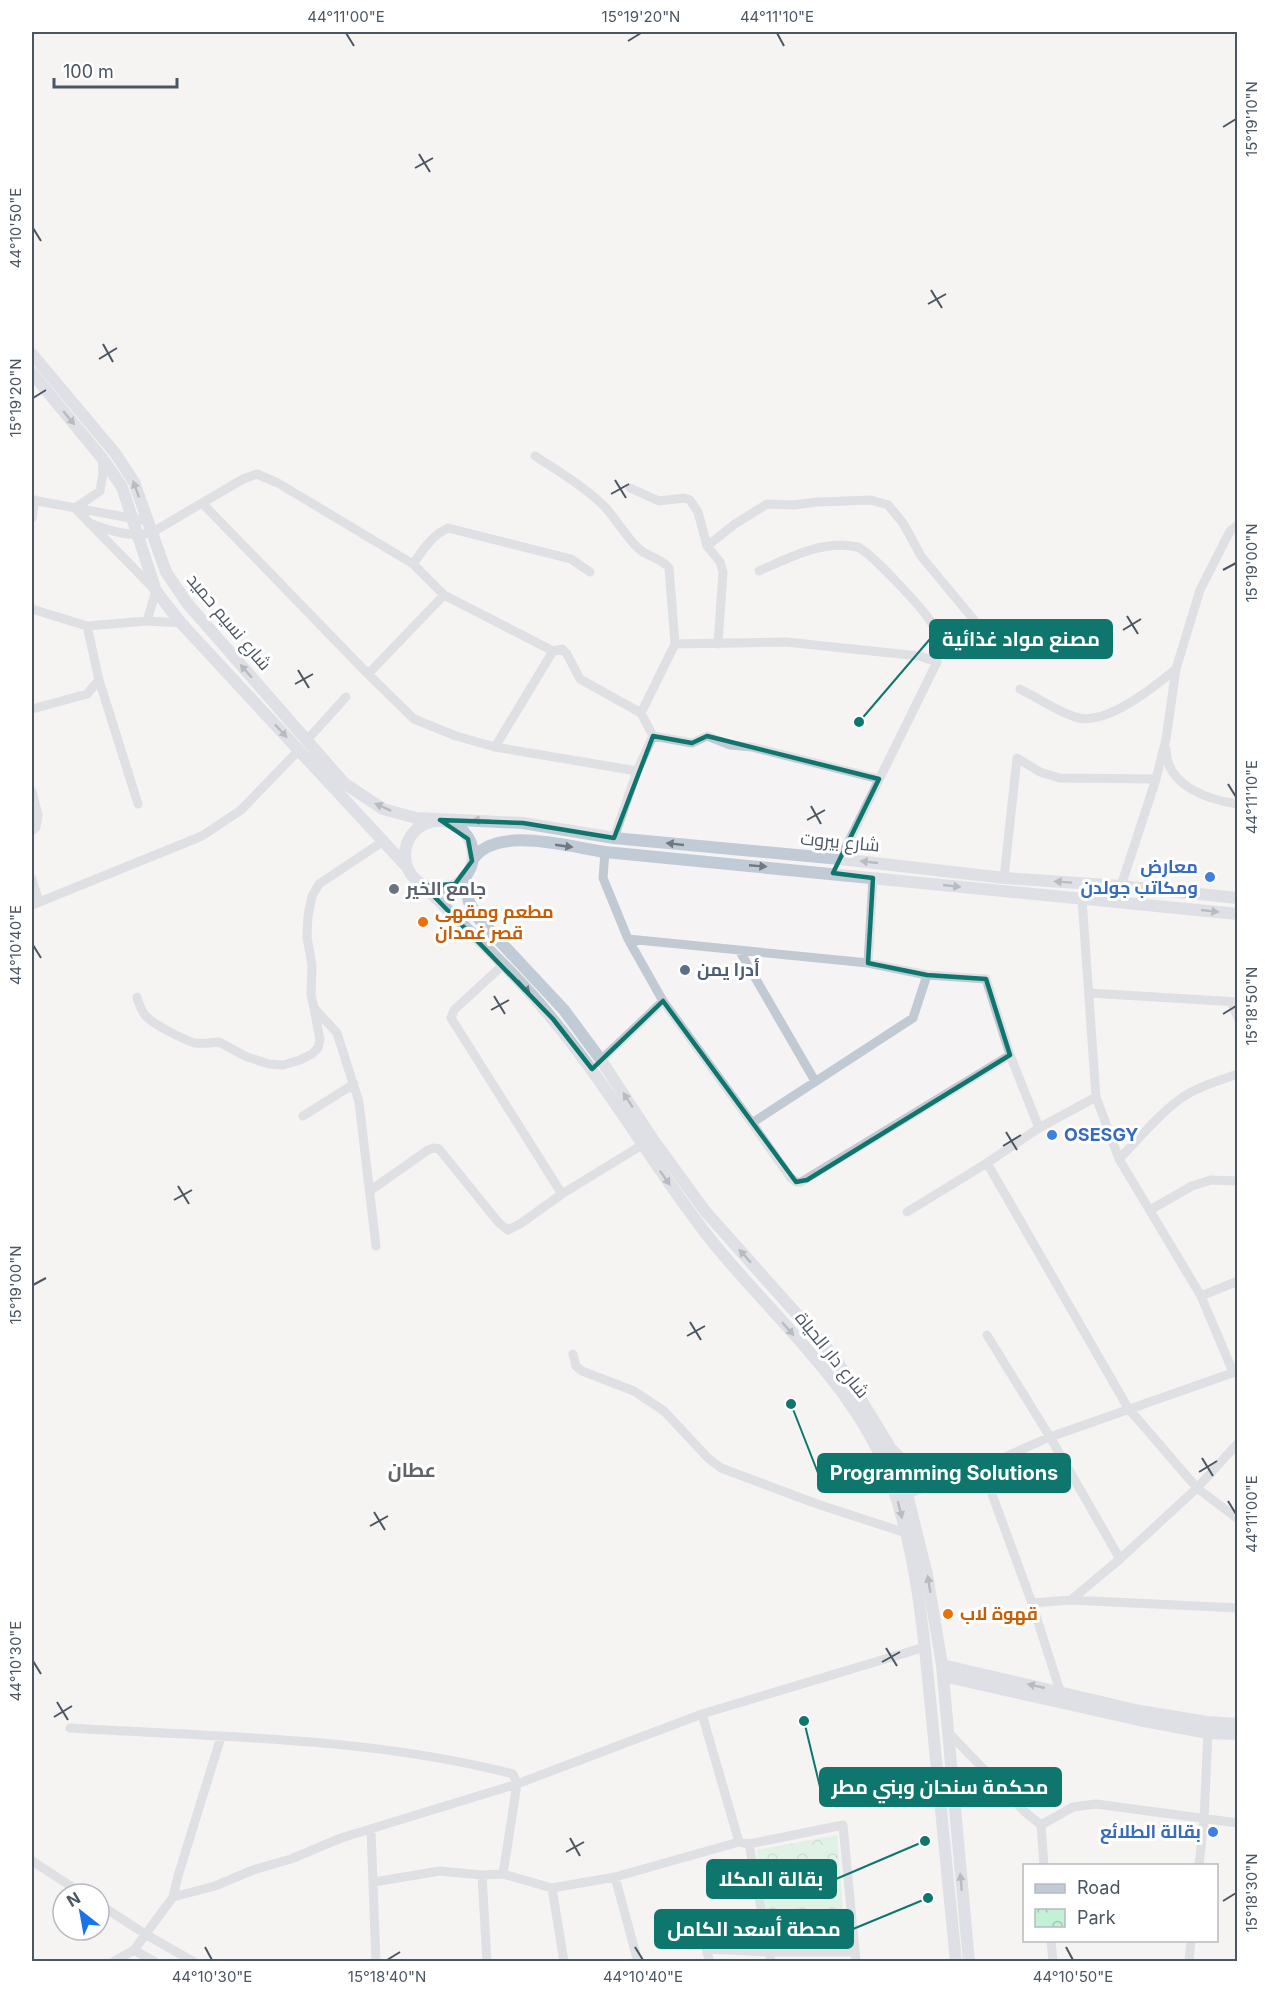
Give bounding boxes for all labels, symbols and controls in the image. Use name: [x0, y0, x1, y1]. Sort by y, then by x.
text: 44°11'00"E: [307, 7, 385, 26]
text: 15°19'20"N: [602, 7, 680, 26]
text: 44°11'10"E: [740, 7, 814, 26]
scale bar: [54, 51, 177, 89]
text: 100 m: [63, 61, 114, 82]
text: 15°19'10"N: [1242, 81, 1261, 157]
text: 44°10'50"E: [6, 188, 25, 268]
text: 15°19'20"N: [6, 359, 25, 437]
one-way arrow: [62, 410, 75, 426]
one-way arrow: [131, 480, 140, 498]
text: 15°19'00"N: [1242, 523, 1261, 603]
street label: شارع نسيم حميد: [181, 569, 276, 675]
callout: مصنع مواد غذائية: [930, 620, 1112, 658]
text: مصنع مواد غذائية: [942, 627, 1100, 653]
one-way arrow: [240, 664, 253, 679]
one-way arrow: [273, 724, 287, 738]
text: 44°11'10"E: [1242, 760, 1261, 834]
one-way arrow: [375, 803, 392, 812]
one-way arrow: [472, 815, 491, 825]
street label: شارع بيروت: [799, 828, 881, 857]
one-way arrow: [665, 839, 684, 849]
one-way arrow: [555, 842, 574, 851]
place label: معارض ومكاتب جولدن: [1081, 856, 1198, 899]
one-way arrow: [859, 857, 878, 867]
one-way arrow: [749, 861, 768, 871]
marker: معارض ومكاتب جولدن: [1203, 870, 1217, 884]
one-way arrow: [1053, 877, 1072, 887]
place label: جامع الخير: [405, 878, 486, 901]
one-way arrow: [943, 881, 962, 891]
marker: جامع الخير: [387, 882, 401, 896]
place label: مطعم ومقهى قصر غمدان: [435, 901, 554, 944]
text: 44°10'40"E: [6, 905, 25, 985]
one-way arrow: [1201, 906, 1220, 916]
marker: مطعم ومقهى قصر غمدان: [416, 915, 430, 929]
place label: أدرا يمن: [697, 957, 760, 981]
marker: أدرا يمن: [678, 963, 692, 977]
text: 15°18'50"N: [1242, 967, 1261, 1045]
one-way arrow: [517, 980, 531, 995]
one-way arrow: [622, 1092, 633, 1108]
place label: OSESGY: [1064, 1124, 1139, 1145]
marker: OSESGY: [1045, 1128, 1059, 1142]
one-way arrow: [659, 1169, 671, 1185]
text: 15°19'00"N: [6, 1245, 25, 1325]
one-way arrow: [739, 1249, 752, 1264]
street label: شارع دار الحياة: [790, 1307, 874, 1403]
one-way arrow: [781, 1321, 794, 1337]
callout: Programming Solutions: [818, 1454, 1070, 1492]
district label: عطان: [388, 1458, 436, 1482]
text: Programming Solutions: [830, 1461, 1058, 1485]
text: 44°11'00"E: [1242, 1475, 1261, 1553]
one-way arrow: [895, 1501, 905, 1520]
one-way arrow: [924, 1575, 933, 1594]
place label: قهوة لاب: [960, 1603, 1038, 1625]
marker: قهوة لاب: [941, 1607, 955, 1621]
text: 44°10'30"E: [6, 1621, 25, 1701]
one-way arrow: [1027, 1680, 1045, 1690]
callout: محكمة سنحان وبني مطر: [820, 1768, 1061, 1806]
text: محكمة سنحان وبني مطر: [830, 1775, 1049, 1804]
place label: بقالة الطلائع: [1100, 1821, 1201, 1844]
marker: بقالة الطلائع: [1206, 1825, 1220, 1839]
text: 15°18'30"N: [1242, 1854, 1261, 1932]
callout: بقالة المكلا: [707, 1860, 836, 1898]
legend: [1023, 1864, 1218, 1942]
text: بقالة المكلا: [719, 1867, 823, 1891]
one-way arrow: [956, 1873, 966, 1892]
text: Road: [1077, 1877, 1120, 1898]
north arrow: [51, 1882, 111, 1942]
text: N: [63, 1887, 84, 1911]
text: Park: [1077, 1907, 1116, 1928]
callout: محطة أسعد الكامل: [655, 1910, 853, 1948]
text: محطة أسعد الكامل: [667, 1915, 841, 1941]
text: 44°10'30"E: [172, 1967, 252, 1986]
text: 15°18'40"N: [348, 1967, 426, 1986]
text: 44°10'40"E: [603, 1967, 683, 1986]
text: 44°10'50"E: [1033, 1967, 1113, 1986]

